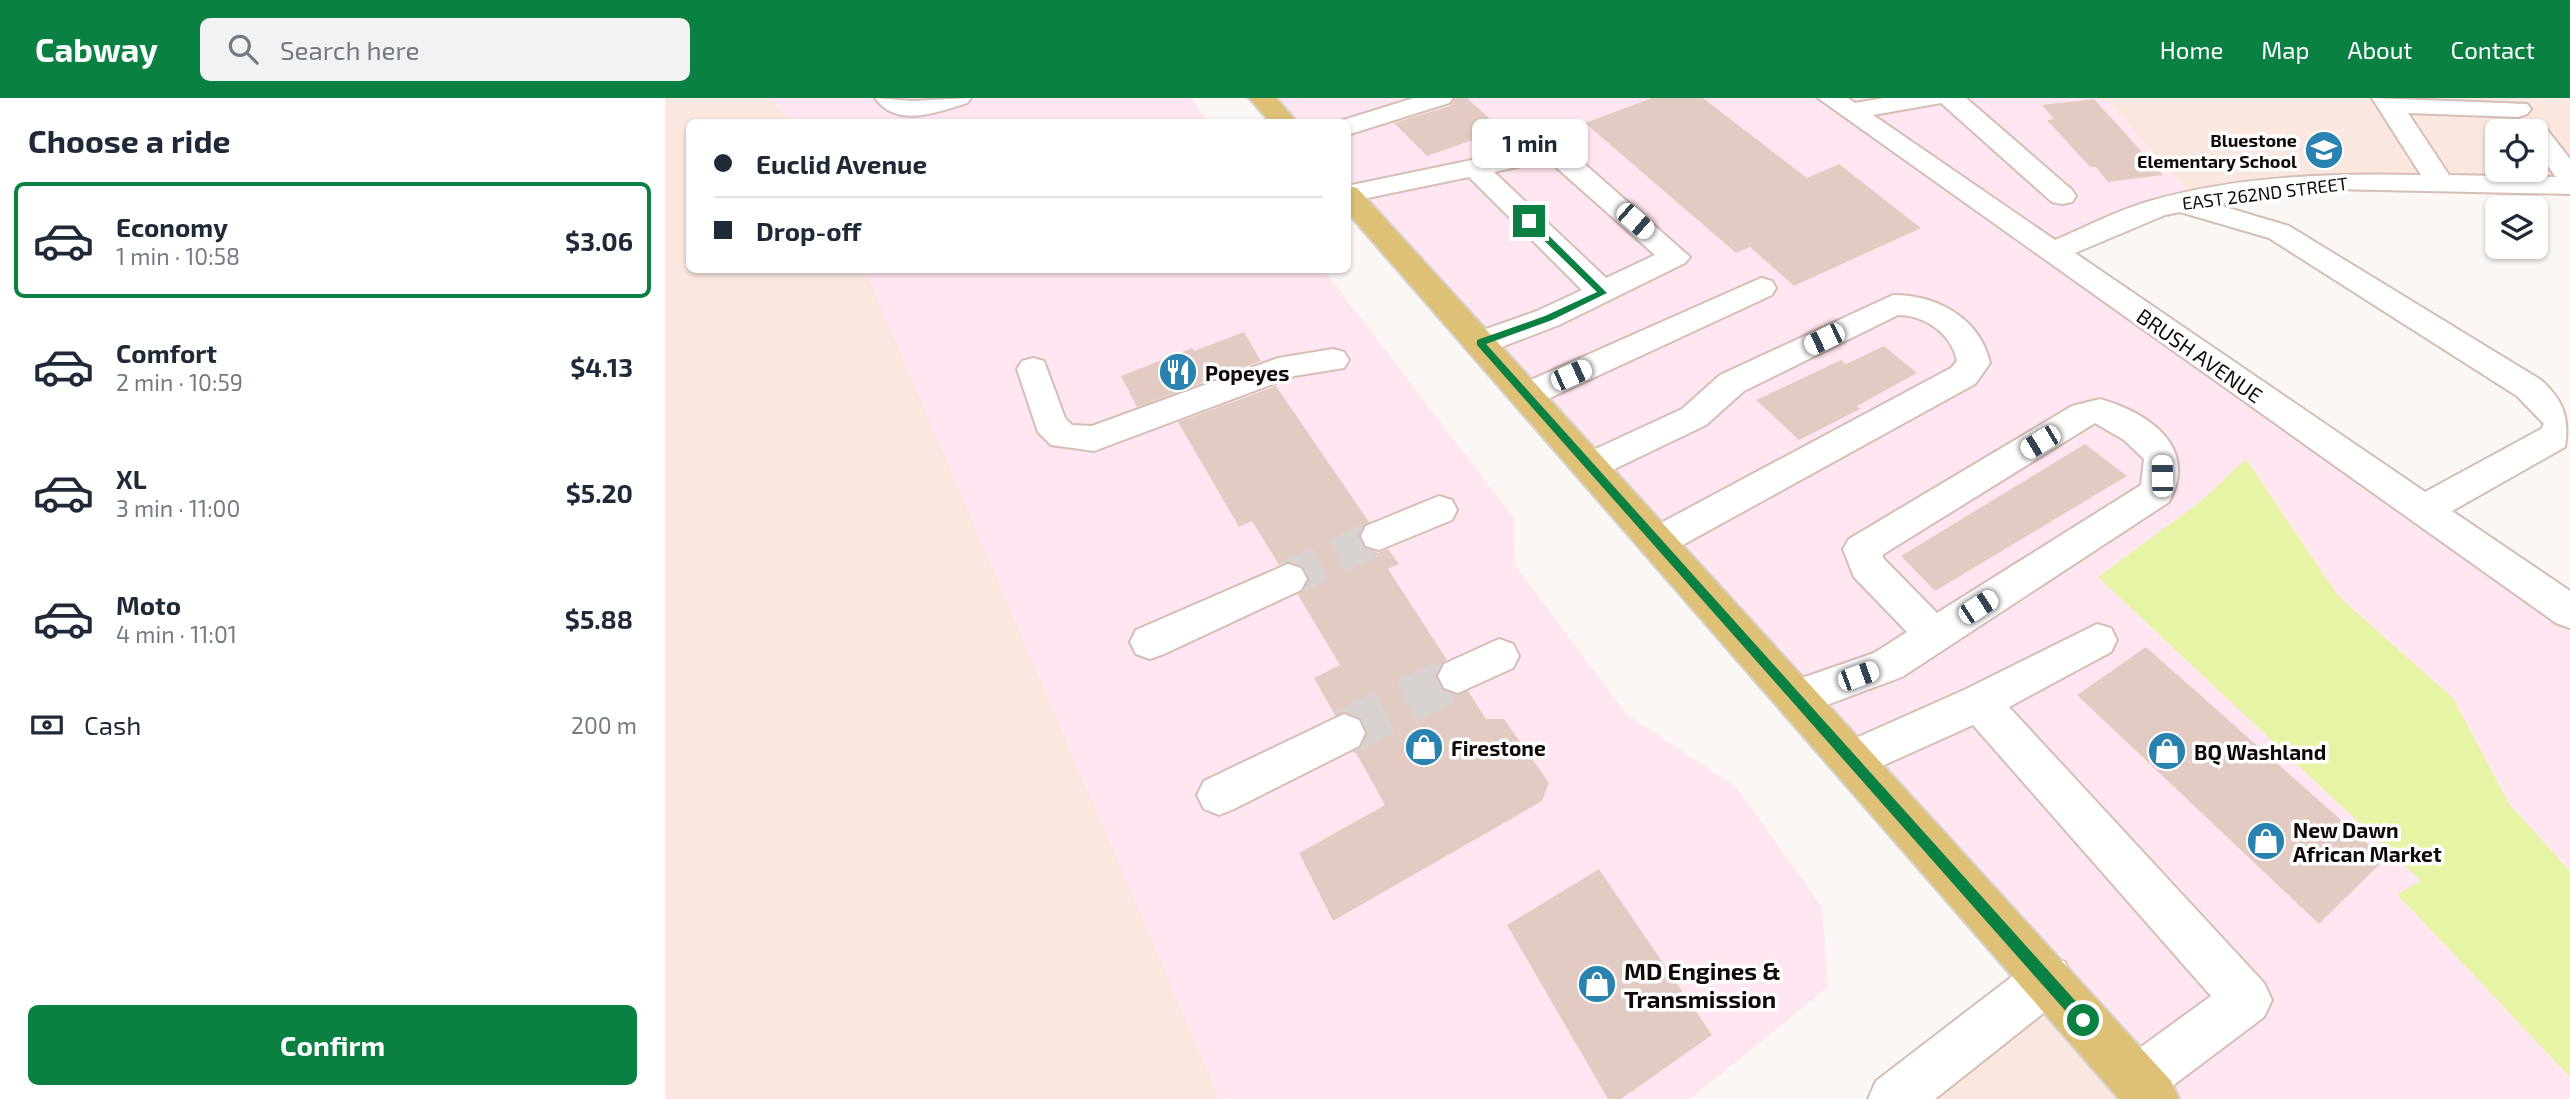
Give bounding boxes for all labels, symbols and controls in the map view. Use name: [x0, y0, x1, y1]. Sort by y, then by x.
search box: [200, 18, 690, 81]
text: Cabway: [35, 29, 158, 69]
icon: search: [224, 30, 262, 68]
text: Search here: [280, 34, 420, 65]
text: Home: [2160, 35, 2223, 64]
text: Map: [2261, 35, 2309, 64]
text: About: [2347, 35, 2413, 64]
text: Contact: [2451, 35, 2535, 64]
map controls: [2485, 119, 2548, 259]
button: locate: [2485, 119, 2548, 182]
callout: 1 min: [1471, 120, 1587, 169]
text: Choose a ride: [28, 121, 231, 159]
text: 1 min: [1502, 129, 1558, 157]
place label: Bluestone Elementary School: [2137, 129, 2297, 172]
school or university icon: Bluestone Elementary School: [2303, 129, 2345, 171]
text: Euclid Avenue: [756, 148, 927, 179]
street label: EAST 262ND STREET: [2181, 172, 2350, 214]
button: layers: [2485, 196, 2548, 259]
car: [1613, 199, 1658, 243]
route end: [1513, 205, 1545, 237]
icon: car: [32, 209, 95, 272]
text: Economy: [116, 211, 228, 242]
text: Drop-off: [756, 215, 861, 246]
text: $3.06: [565, 225, 633, 256]
text: 1 min · 10:58: [116, 242, 240, 270]
street label: BRUSH AVENUE: [2132, 302, 2268, 408]
car: [1801, 320, 1848, 358]
icon: car: [32, 335, 95, 398]
text: Comfort: [116, 337, 217, 368]
text: $4.13: [570, 351, 633, 382]
restaurant icon: Popeyes: [1157, 351, 1199, 393]
car: [1548, 357, 1595, 393]
place label: Popeyes: [1205, 360, 1289, 386]
text: 2 min · 10:59: [116, 368, 243, 396]
car: [2017, 422, 2064, 462]
car: [2152, 455, 2173, 497]
icon: car: [32, 461, 95, 524]
text: XL: [116, 463, 147, 494]
text: $5.20: [566, 477, 633, 508]
text: 3 min · 11:00: [116, 494, 240, 522]
icon: car: [32, 587, 95, 650]
car: [1955, 587, 2002, 627]
text: Moto: [116, 589, 181, 620]
text: $5.88: [565, 603, 633, 634]
text: 4 min · 11:01: [116, 620, 237, 648]
car: [1835, 659, 1882, 693]
icon: cash: [28, 706, 66, 744]
text: Cash: [84, 709, 141, 740]
text: 200 m: [571, 711, 637, 739]
shop icon: Firestone: [1403, 726, 1445, 768]
shop icon: BQ Washland: [2146, 730, 2188, 772]
place label: Firestone: [1451, 735, 1546, 760]
place label: BQ Washland: [2194, 739, 2326, 765]
place label: New Dawn African Market: [2293, 817, 2442, 866]
shop icon: New Dawn African Market: [2245, 820, 2287, 862]
place label: MD Engines & Transmission: [1624, 956, 1781, 1013]
shop icon: MD Engines & Transmission: [1576, 963, 1618, 1005]
route start: [2067, 1004, 2099, 1036]
button: Confirm: [28, 1005, 637, 1085]

